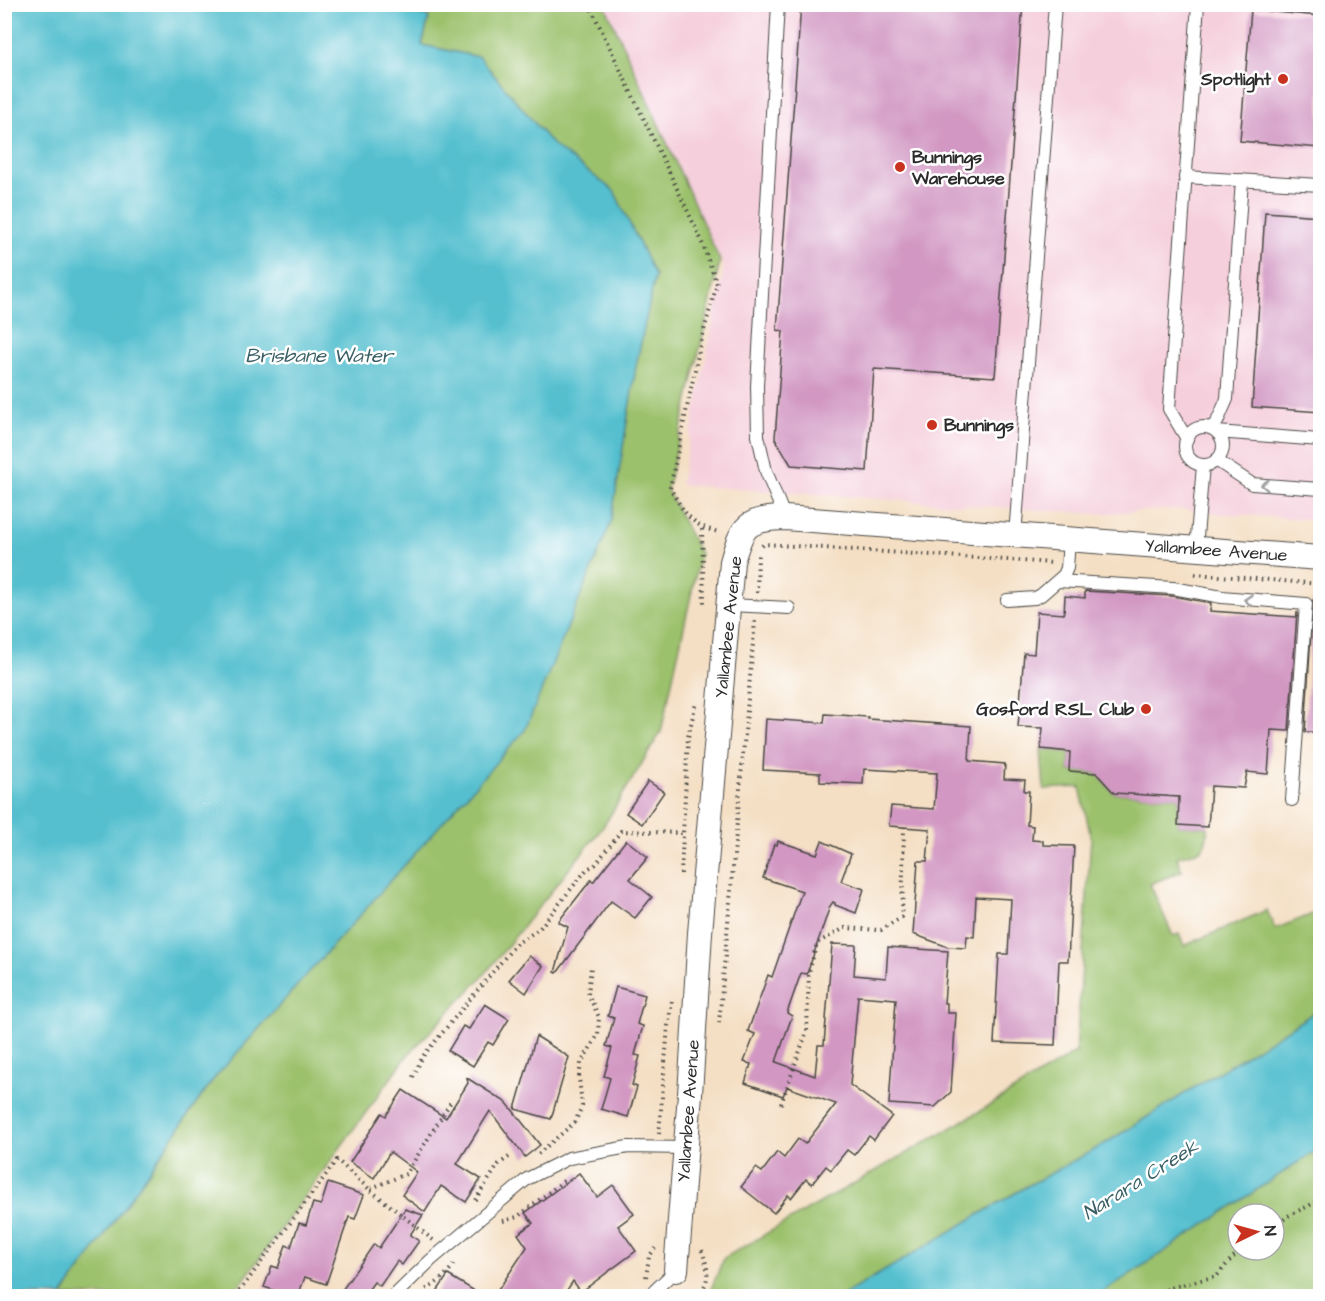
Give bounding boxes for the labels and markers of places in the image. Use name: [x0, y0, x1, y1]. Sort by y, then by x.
place label: Spotlight: [1200, 67, 1272, 93]
marker: Spotlight: [1276, 72, 1290, 86]
place label: Bunnings Warehouse: [911, 145, 1005, 191]
marker: Bunnings Warehouse: [893, 160, 907, 174]
place label: Bunnings: [944, 413, 1014, 439]
marker: Bunnings: [925, 418, 939, 432]
place label: Gosford RSL Club: [976, 697, 1135, 722]
marker: Gosford RSL Club: [1139, 702, 1153, 716]

